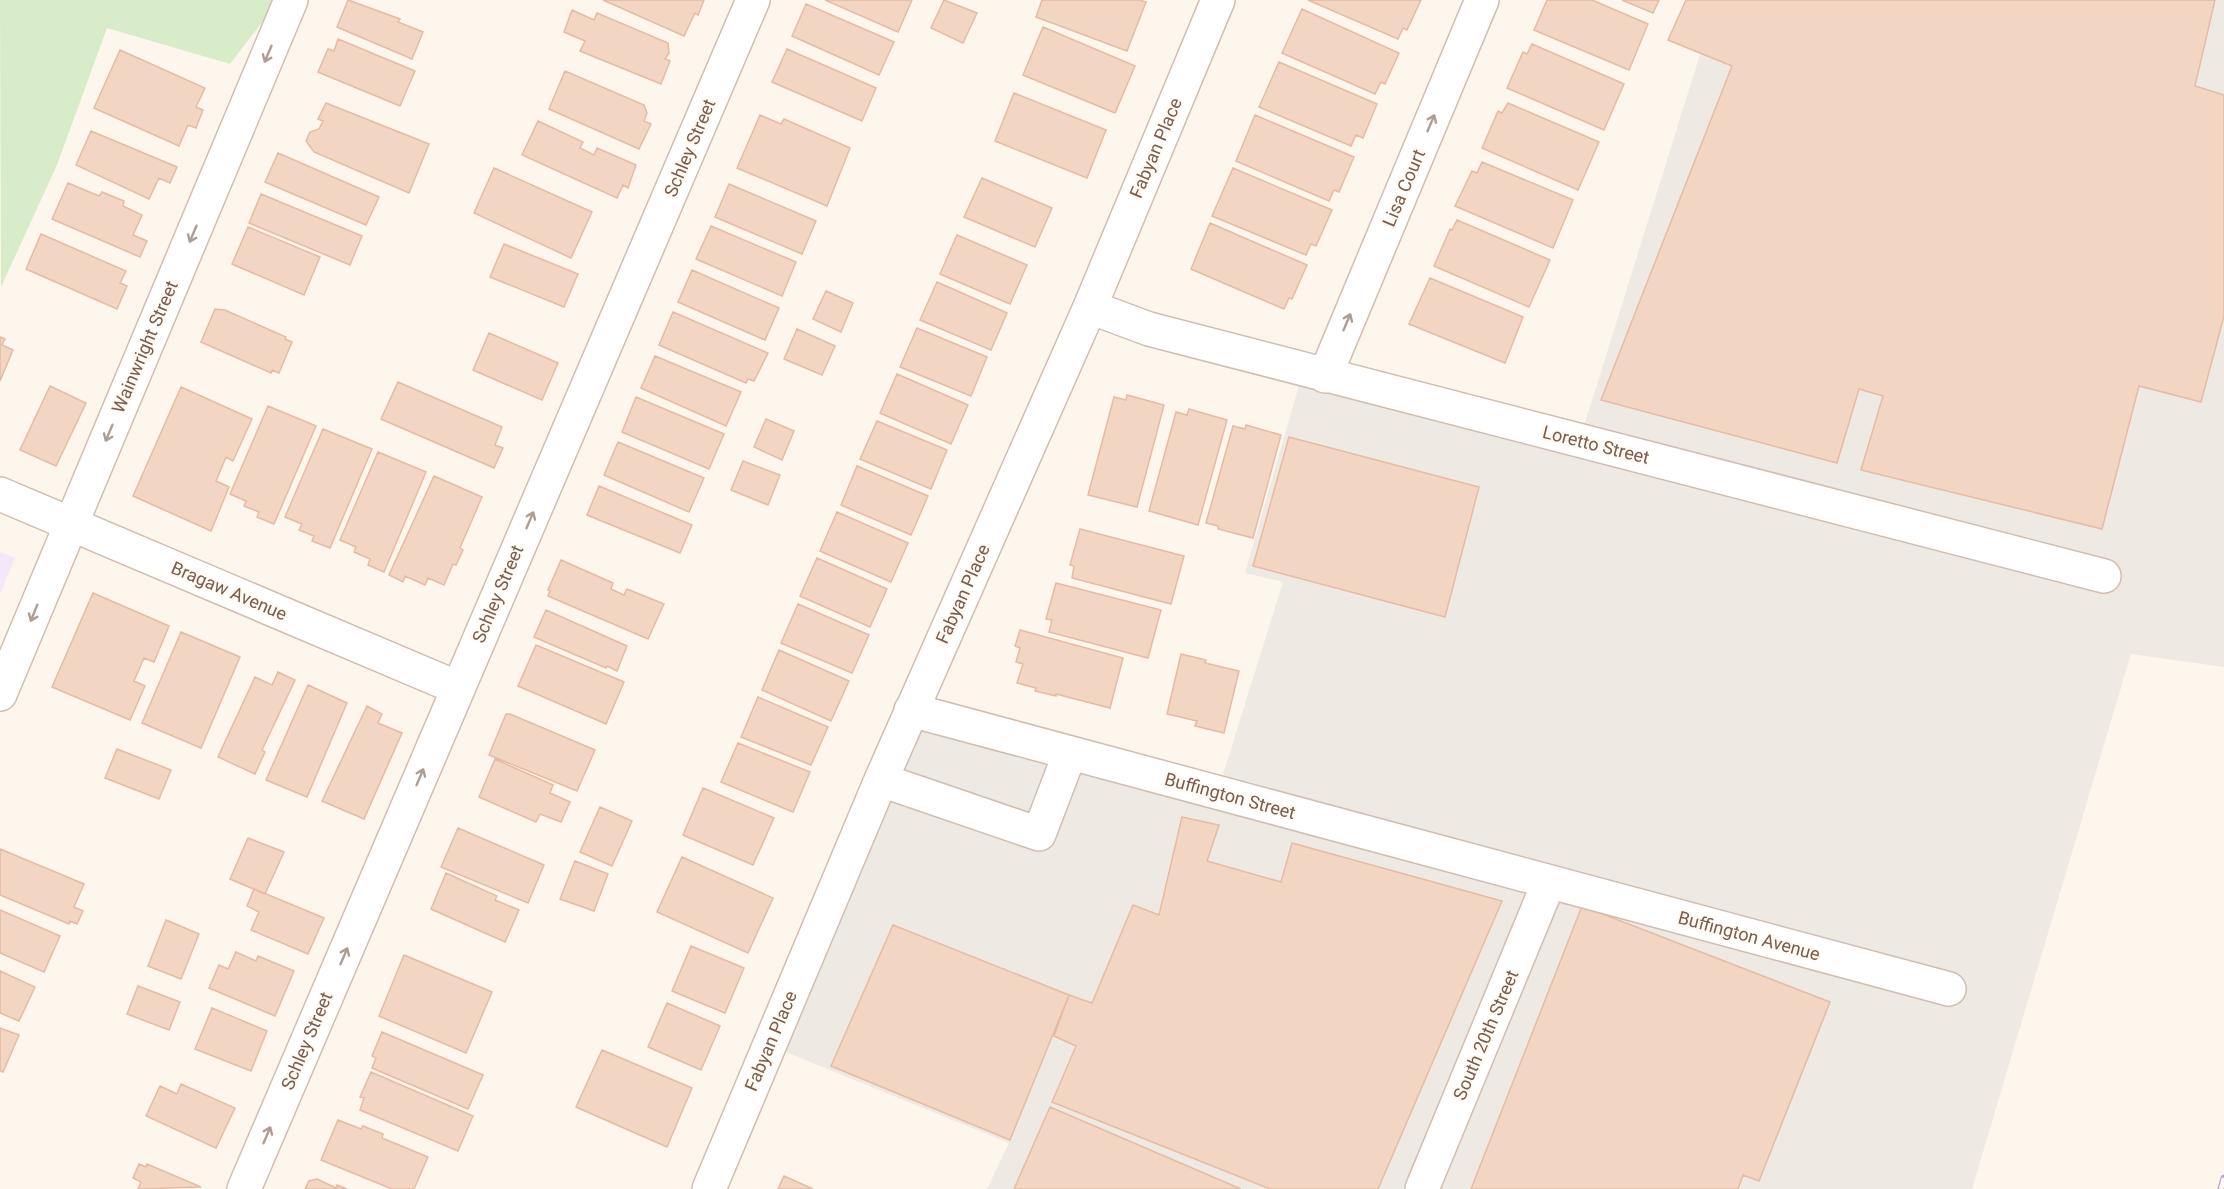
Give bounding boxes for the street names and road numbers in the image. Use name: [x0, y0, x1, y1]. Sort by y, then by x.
street label: Fabyan Place: [1125, 95, 1186, 201]
street label: Schley Street: [659, 96, 720, 200]
street label: Lisa Court: [1378, 146, 1429, 230]
street label: Wainwright Street: [107, 277, 182, 416]
street label: Loretto Street: [1541, 421, 1652, 468]
street label: Fabyan Place: [931, 541, 994, 647]
street label: Schley Street: [467, 542, 528, 646]
street label: Bragaw Avenue: [168, 557, 290, 624]
street label: Buffington Street: [1162, 768, 1298, 823]
street label: Buffington Avenue: [1676, 907, 1822, 965]
street label: South 20th Street: [1449, 967, 1522, 1103]
street label: Fabyan Place: [740, 988, 801, 1094]
street label: Schley Street: [276, 989, 337, 1093]

